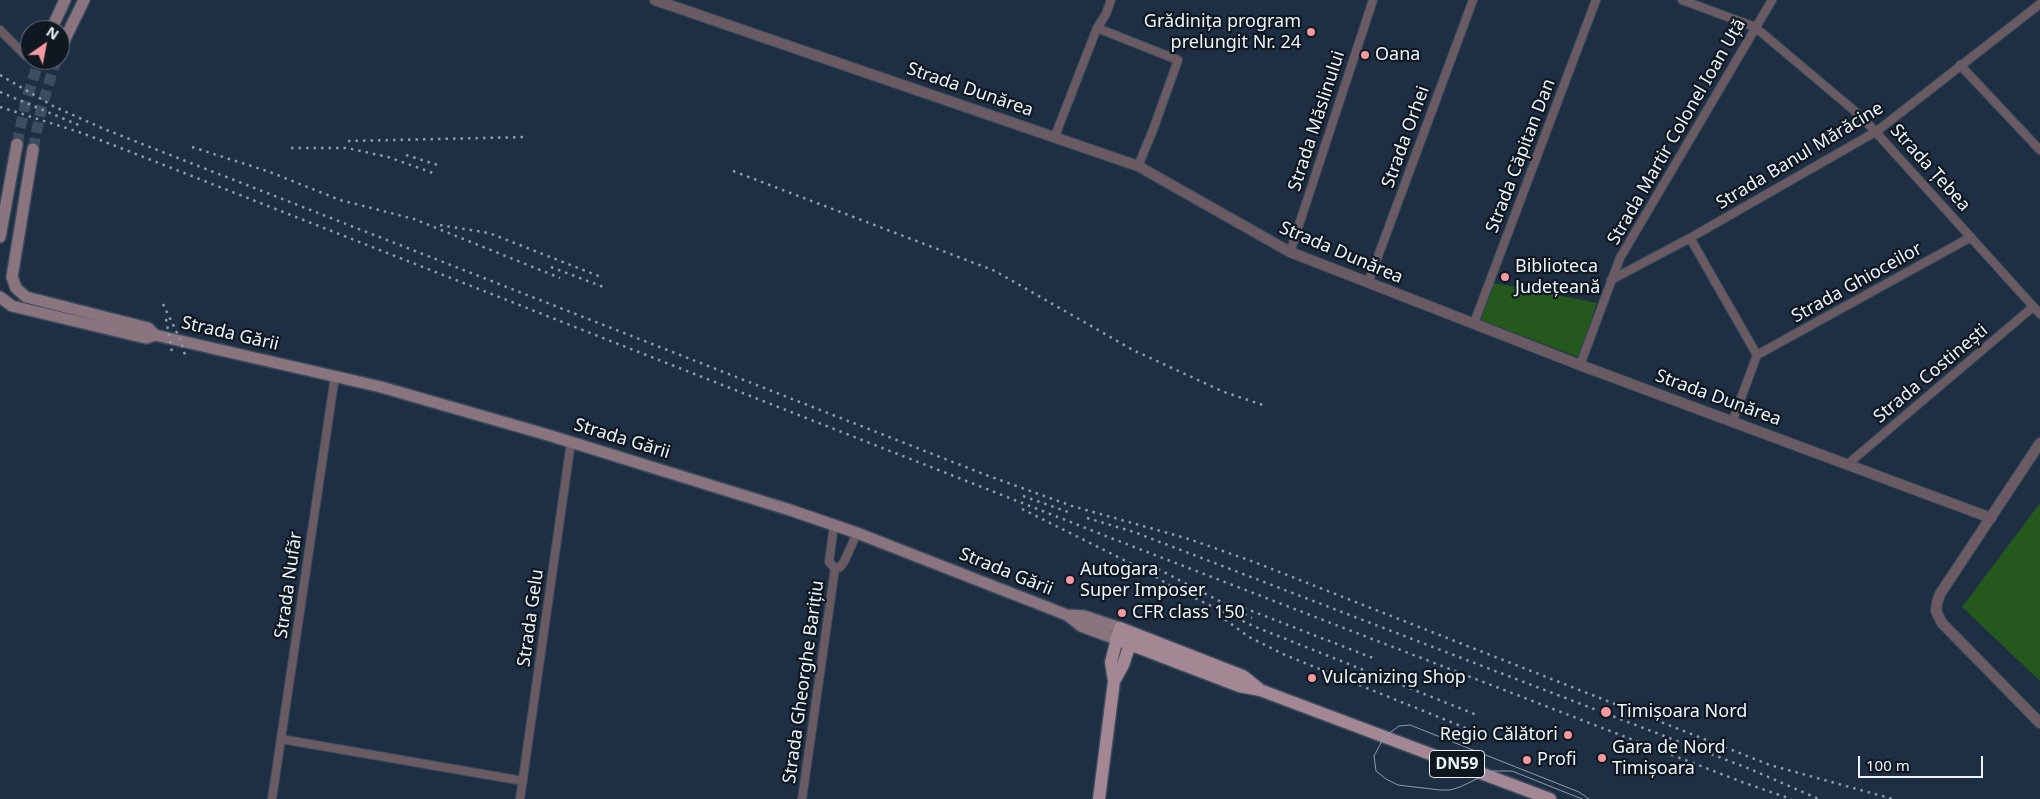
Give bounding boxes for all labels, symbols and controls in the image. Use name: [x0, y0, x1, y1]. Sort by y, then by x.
place label: Grădinița program prelungit Nr. 24: [1144, 11, 1301, 54]
street label: Strada Martir Colonel Ioan Uță: [1603, 15, 1751, 249]
north arrow: [20, 20, 70, 70]
text: N: [43, 22, 63, 44]
marker: Grădinița program prelungit Nr. 24: [1305, 26, 1317, 38]
place label: Oana: [1375, 44, 1420, 66]
street label: Strada Măslinului: [1284, 48, 1350, 194]
marker: Oana: [1359, 49, 1371, 61]
street label: Strada Dunărea: [904, 58, 1036, 122]
street label: Strada Căpitan Dan: [1482, 76, 1560, 236]
street label: Strada Orhei: [1378, 83, 1434, 191]
street label: Strada Banul Mărăcine: [1713, 98, 1887, 214]
street label: Strada Țebea: [1885, 120, 1975, 216]
street label: Strada Dunărea: [1276, 217, 1406, 289]
street label: Strada Ghioceilor: [1788, 238, 1926, 328]
place label: Biblioteca Județeană: [1515, 256, 1600, 298]
marker: Biblioteca Județeană: [1499, 271, 1511, 283]
street label: Strada Gării: [179, 312, 281, 356]
street label: Strada Costinești: [1869, 320, 1993, 428]
street label: Strada Dunărea: [1652, 365, 1784, 431]
street label: Strada Gării: [571, 414, 673, 464]
street label: Strada Nufăr: [271, 530, 307, 640]
street label: Strada Gării: [956, 543, 1056, 601]
place label: Autogara Super Imposer: [1080, 559, 1205, 602]
street label: Strada Gelu: [513, 568, 549, 668]
marker: Autogara Super Imposer: [1064, 574, 1076, 586]
street label: Strada Gheorghe Barițiu: [779, 579, 829, 785]
place label: CFR class 150: [1132, 602, 1245, 624]
marker: CFR class 150: [1116, 607, 1128, 619]
place label: Vulcanizing Shop: [1322, 667, 1466, 689]
marker: Vulcanizing Shop: [1306, 672, 1318, 684]
place label: Timișoara Nord: [1617, 701, 1747, 723]
marker: Timișoara Nord: [1599, 705, 1613, 719]
place label: Regio Călători: [1440, 724, 1558, 746]
marker: Regio Călători: [1562, 729, 1574, 741]
place label: Gara de Nord Timișoara: [1612, 737, 1726, 780]
scale bar: [1860, 746, 1985, 778]
place label: Profi: [1537, 749, 1577, 771]
road number: DN59: [1430, 751, 1484, 778]
marker: Gara de Nord Timișoara: [1596, 752, 1608, 764]
marker: Profi: [1521, 754, 1533, 766]
text: 100 m: [1866, 755, 1910, 775]

